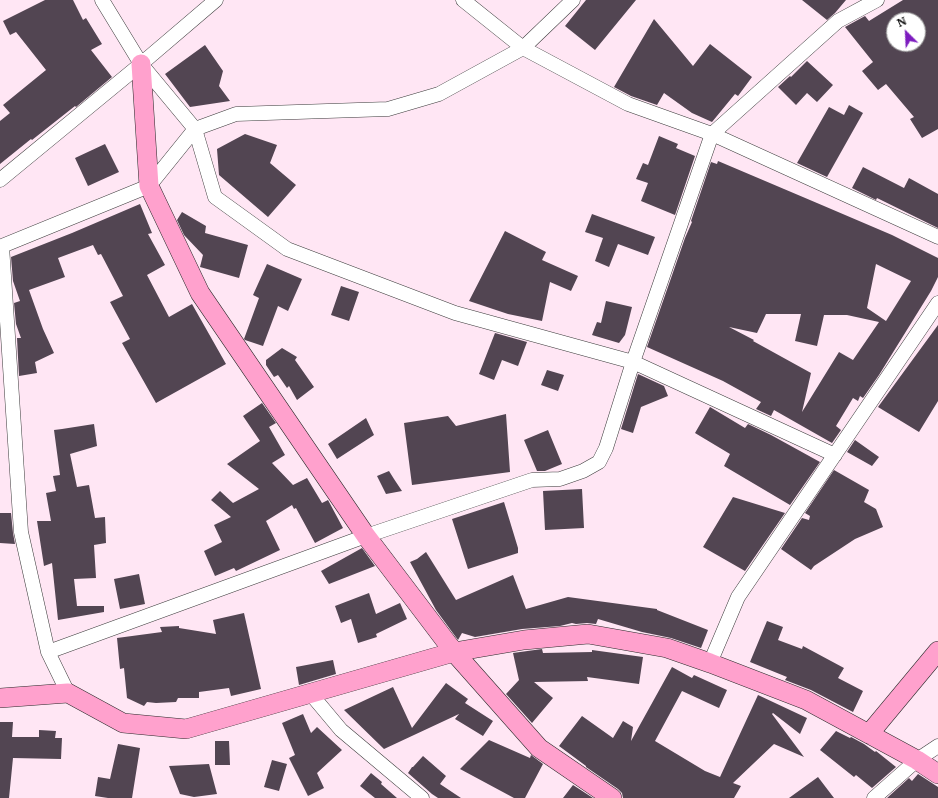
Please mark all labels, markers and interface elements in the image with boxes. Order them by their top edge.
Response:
north arrow [886,12,926,52]
text: N [895,14,908,30]

